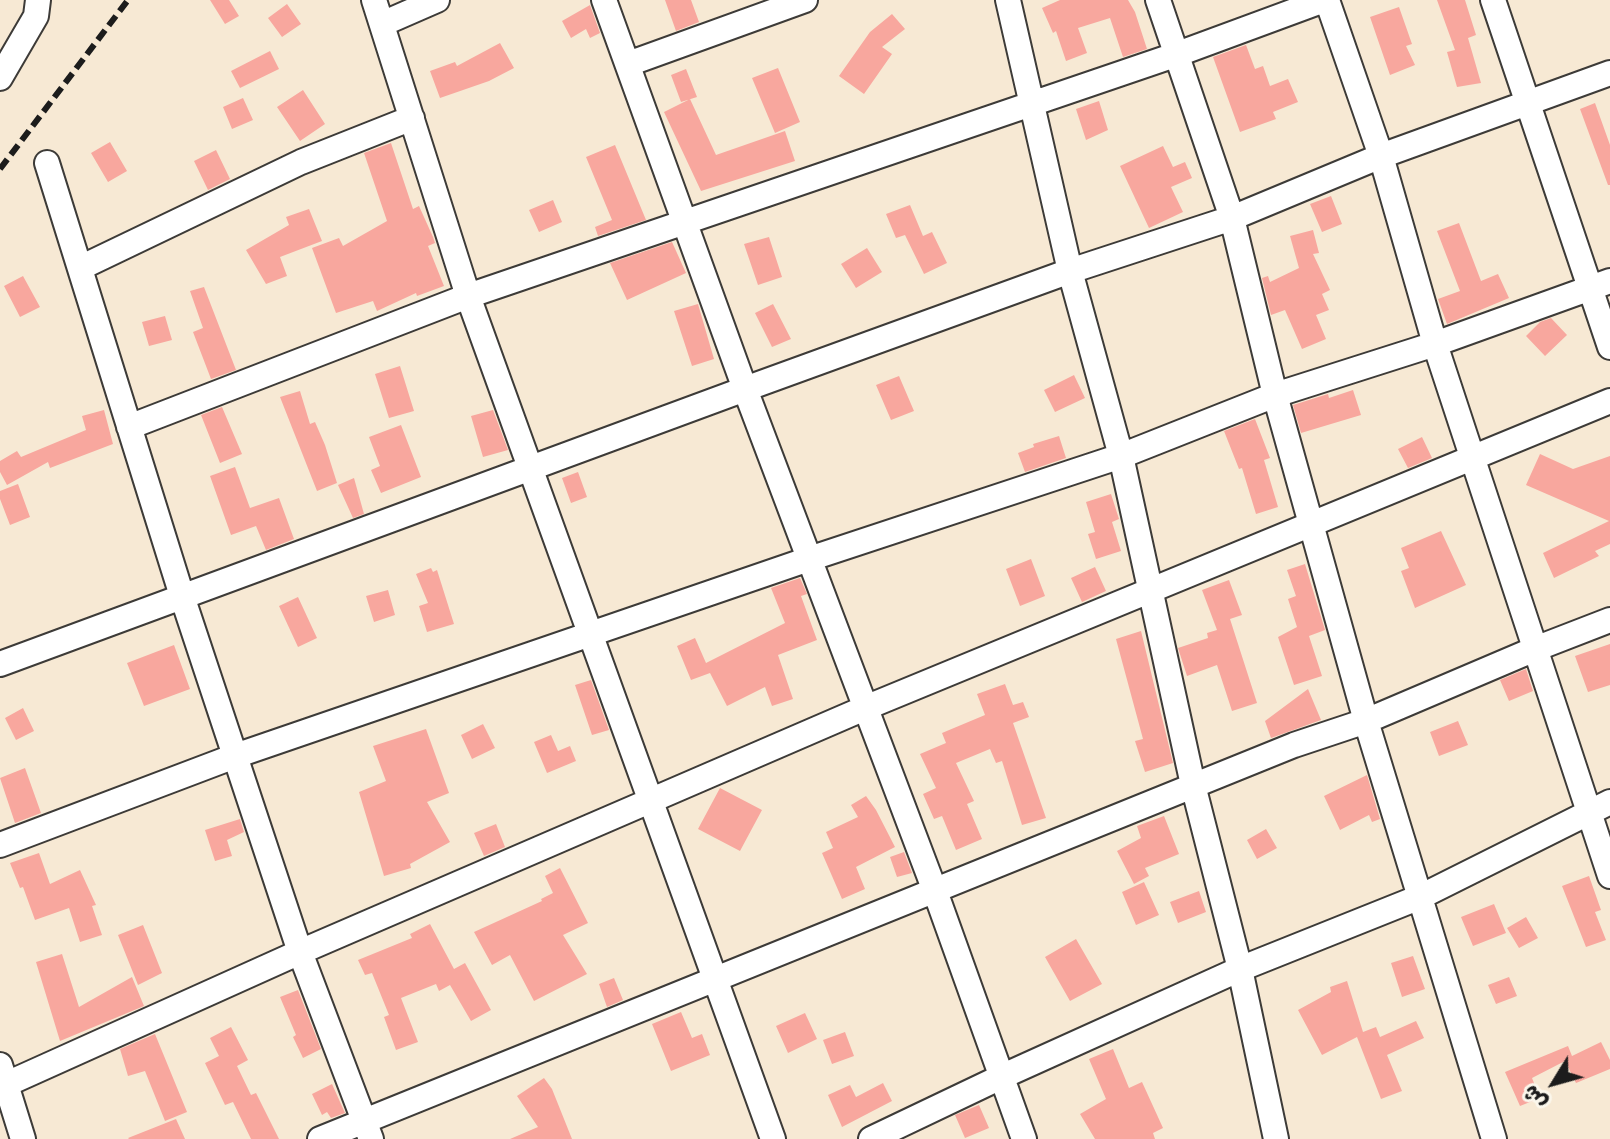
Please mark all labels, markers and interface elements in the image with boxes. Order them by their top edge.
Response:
north arrow [1514,1043,1594,1123]
text: ش [1516,1079,1553,1116]

